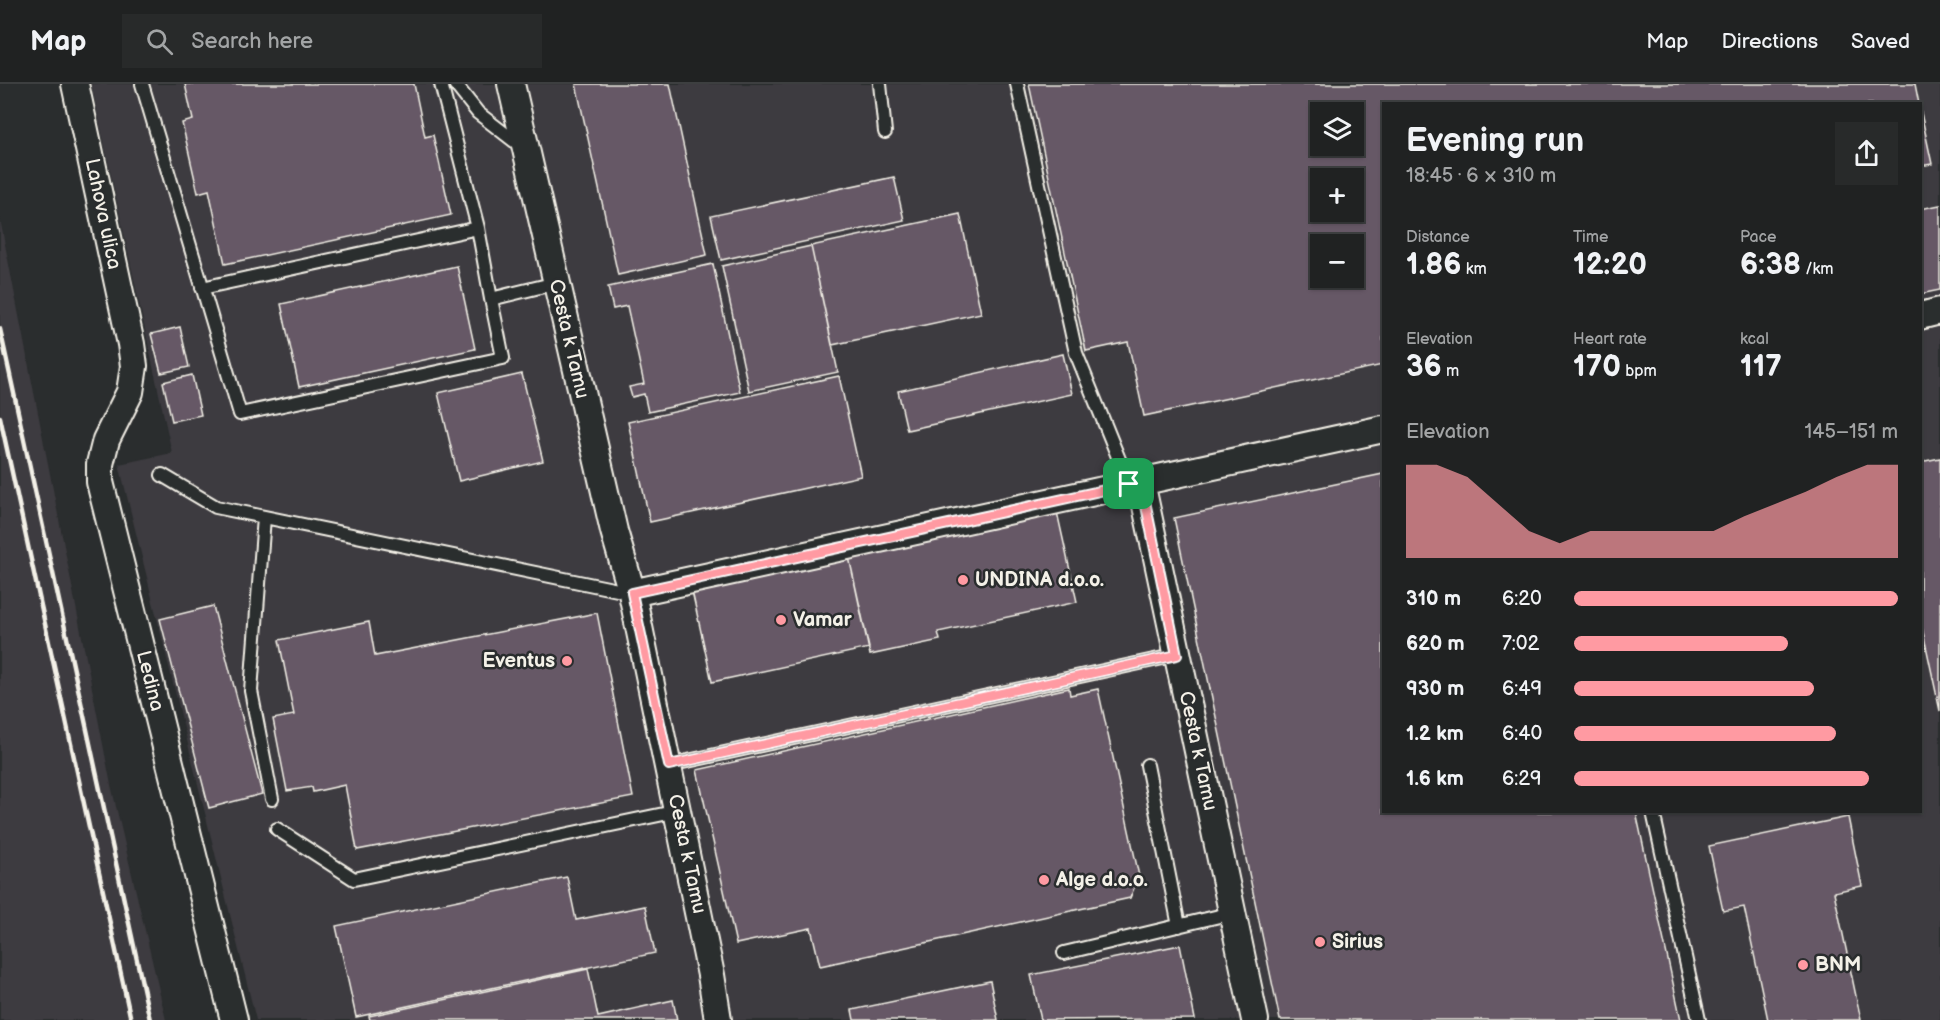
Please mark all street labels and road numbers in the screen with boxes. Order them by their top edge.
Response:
street label: Lahova ulica [80,156,126,272]
street label: Cesta k Tamu [544,277,594,401]
street label: Ledina [131,648,169,714]
street label: Cesta k Tamu [1174,689,1222,813]
street label: Cesta k Tamu [663,792,711,916]

